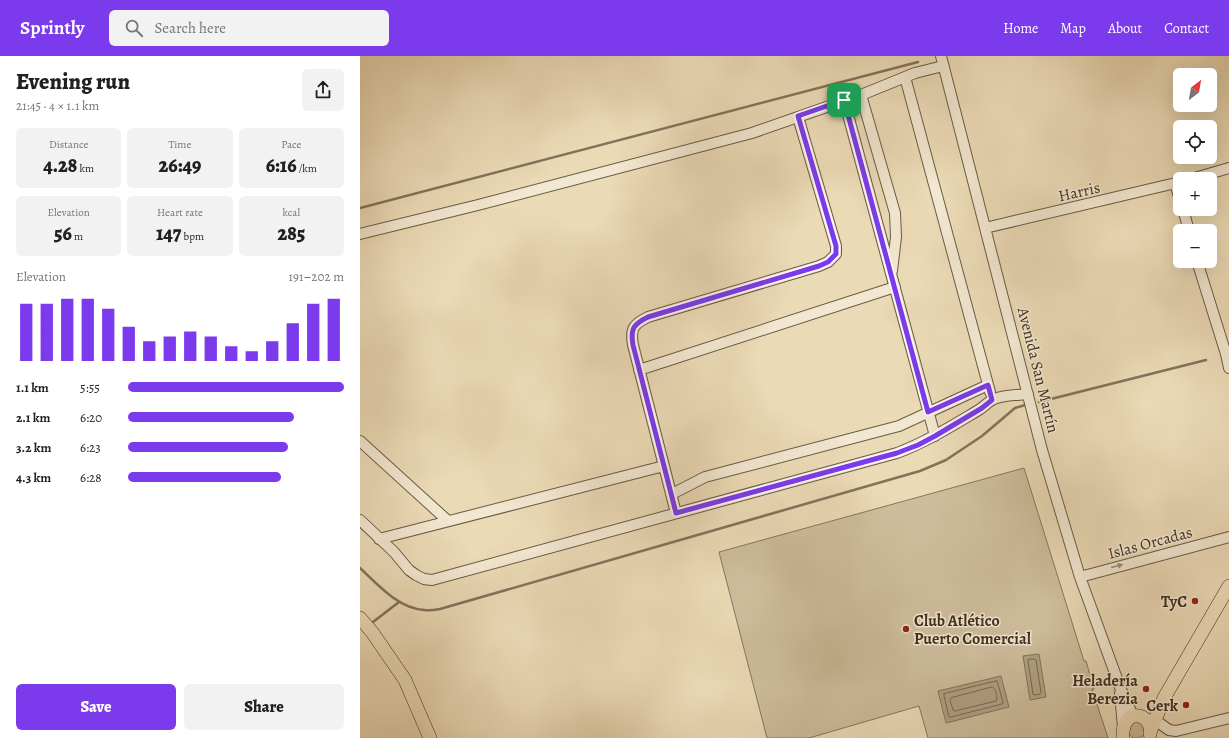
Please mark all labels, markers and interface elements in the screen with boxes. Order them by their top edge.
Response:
search box [109,10,389,46]
text: Sprintly [20,15,85,41]
icon: search [123,17,145,39]
text: Search here [155,18,226,38]
text: Home [1003,19,1038,38]
text: Map [1060,19,1086,38]
text: About [1108,19,1142,38]
text: Contact [1164,19,1209,38]
text: Evening run [16,67,130,97]
north arrow [1173,68,1217,112]
map controls [1173,68,1217,268]
button: share [302,69,344,111]
pin [827,83,861,117]
icon: arrive [833,89,855,111]
text: 21:45 · 4 × 1.1 km [16,97,99,114]
button: locate [1173,120,1217,164]
text: Distance [49,137,88,152]
text: Time [169,137,191,152]
text: Pace [281,137,302,152]
text: 4.28 [43,152,77,179]
text: 26:49 [159,152,201,179]
text: 6:16 [266,152,297,179]
text: km [77,161,94,176]
text: /km [297,161,317,176]
button: + [1173,172,1217,216]
street label: Harris [1056,176,1102,207]
text: Elevation [48,205,90,220]
text: Heart rate [157,205,203,220]
text: kcal [283,205,300,220]
text: 56 [54,220,72,247]
text: 147 [156,220,181,247]
text: 285 [277,220,305,247]
button: − [1173,224,1217,268]
text: m [72,229,83,244]
text: bpm [181,229,204,244]
text: Elevation [16,268,66,285]
text: 191–202 m [289,268,344,285]
street label: Avenida San Martín [1012,304,1064,436]
text: 1.1 km [16,379,49,396]
text: 5:55 [80,379,100,396]
text: 2.1 km [16,409,50,426]
text: 6:20 [80,409,102,426]
text: 3.2 km [16,439,51,456]
text: 6:23 [80,439,101,456]
text: 4.3 km [16,469,51,486]
text: 6:28 [80,469,102,486]
street label: Islas Orcadas [1106,521,1195,565]
one-way arrow [1111,563,1124,569]
place label: TyC [1161,591,1187,613]
marker: TyC [1190,596,1200,606]
place label: Club Atlético Puerto Comercial [914,610,1032,650]
marker: Club Atlético Puerto Comercial [901,624,911,634]
place label: Heladería Berezia [1072,670,1138,710]
button: Save [16,684,176,730]
button: Share [184,684,344,730]
marker: Heladería Berezia [1141,684,1151,694]
place label: Cerk [1146,695,1179,717]
marker: Cerk [1181,700,1191,710]

